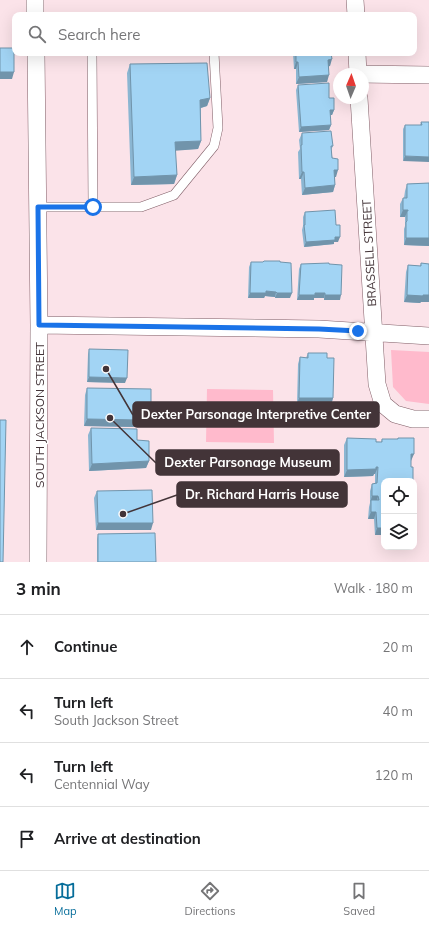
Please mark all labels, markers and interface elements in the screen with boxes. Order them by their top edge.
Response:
search box [12,12,417,56]
icon: search [26,23,48,45]
text: Search here [58,25,140,44]
north arrow [333,68,369,104]
route start [84,198,102,216]
street label: BRASSELL STREET [359,198,379,307]
route end [349,322,367,340]
street label: SOUTH JACKSON STREET [32,341,47,488]
callout: Dexter Parsonage Interpretive Center [133,402,379,427]
text: Dexter Parsonage Interpretive Center [141,406,372,422]
callout: Dexter Parsonage Museum [156,450,339,475]
text: Dexter Parsonage Museum [164,454,332,470]
map controls [381,478,417,550]
button: locate [381,478,417,514]
callout: Dr. Richard Harris House [177,482,347,507]
text: Dr. Richard Harris House [185,486,339,502]
button: layers [381,514,417,550]
text: 3 min [16,578,61,599]
text: Walk · 180 m [334,580,413,596]
icon: ahead [16,636,38,658]
text: Continue [54,637,117,656]
text: 20 m [383,639,413,655]
text: Turn left [54,693,113,712]
icon: left [16,700,38,722]
text: 40 m [383,703,413,719]
text: South Jackson Street [54,712,179,728]
text: Turn left [54,757,113,776]
icon: left [16,764,38,786]
text: 120 m [375,767,413,783]
text: Centennial Way [54,776,150,792]
icon: arrive [16,828,38,850]
text: Arrive at destination [54,829,201,848]
tab: Map [54,880,77,918]
tab: Directions [185,880,235,918]
tab: Saved [343,880,375,918]

